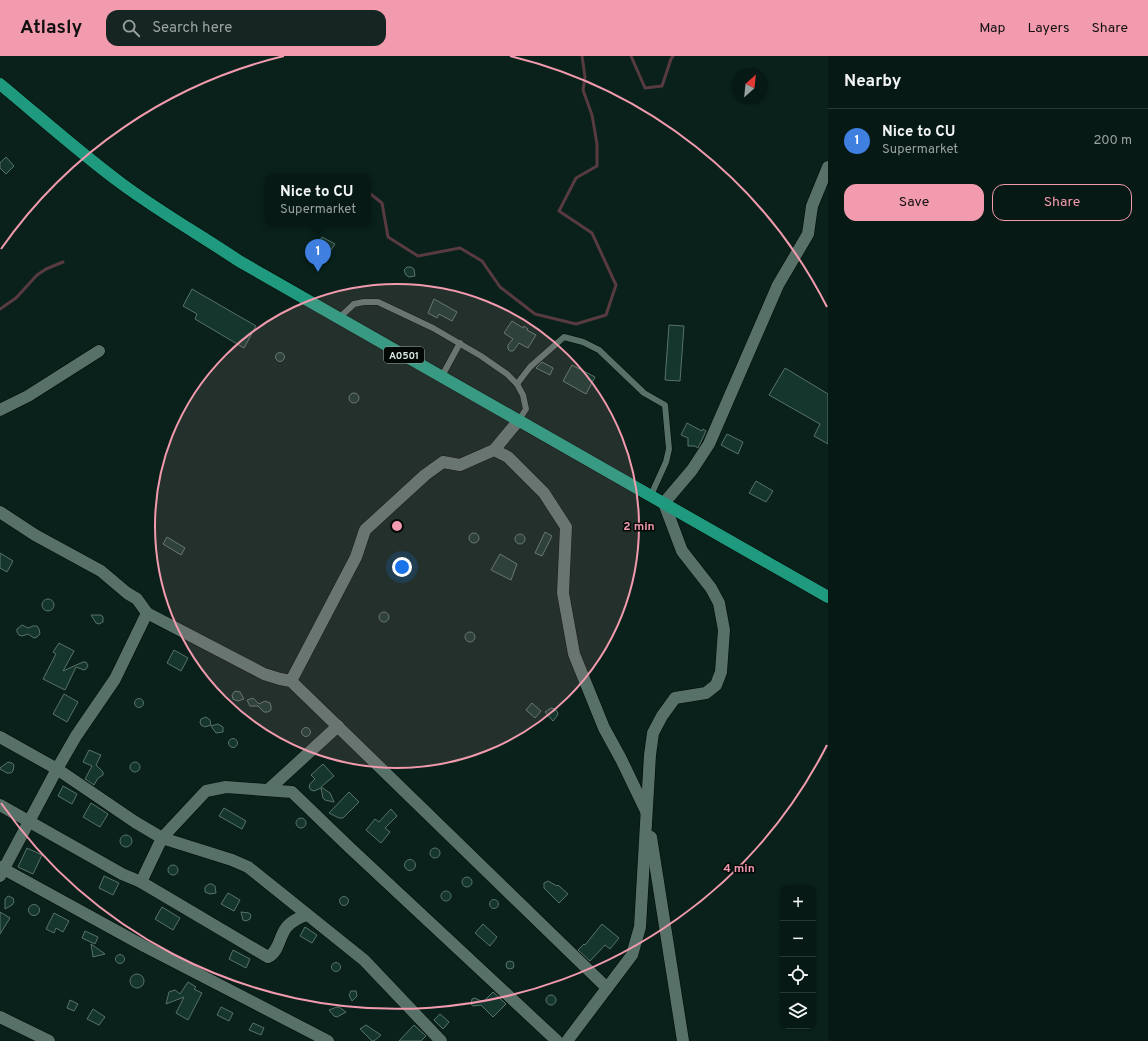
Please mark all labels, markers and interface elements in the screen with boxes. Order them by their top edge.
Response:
search box [106,10,386,46]
text: Atlasly [20,16,82,40]
icon: search [120,17,142,39]
text: Search here [152,19,232,38]
text: Map [979,20,1005,37]
text: Layers [1027,20,1069,37]
text: Share [1091,20,1128,37]
north arrow [732,68,768,104]
text: Nearby [844,71,901,93]
text: Nice to CU [882,123,956,142]
text: 1 [854,133,860,149]
text: 200 m [1093,133,1132,149]
text: Supermarket [882,142,958,158]
popup [265,174,371,226]
text: Nice to CU [280,183,353,202]
button: Save [844,184,984,221]
button: Share [992,184,1132,221]
text: Supermarket [280,202,356,218]
pin: 1 [305,239,331,272]
road number: A0501 [384,347,424,363]
centre of rings [390,519,404,533]
text: 2 min [623,519,655,535]
your location [392,557,412,577]
text: 4 min [723,861,755,877]
map controls [780,885,816,1029]
button: + [780,885,816,921]
button: − [780,921,816,957]
button: locate [780,957,816,993]
button: layers [780,993,816,1029]

